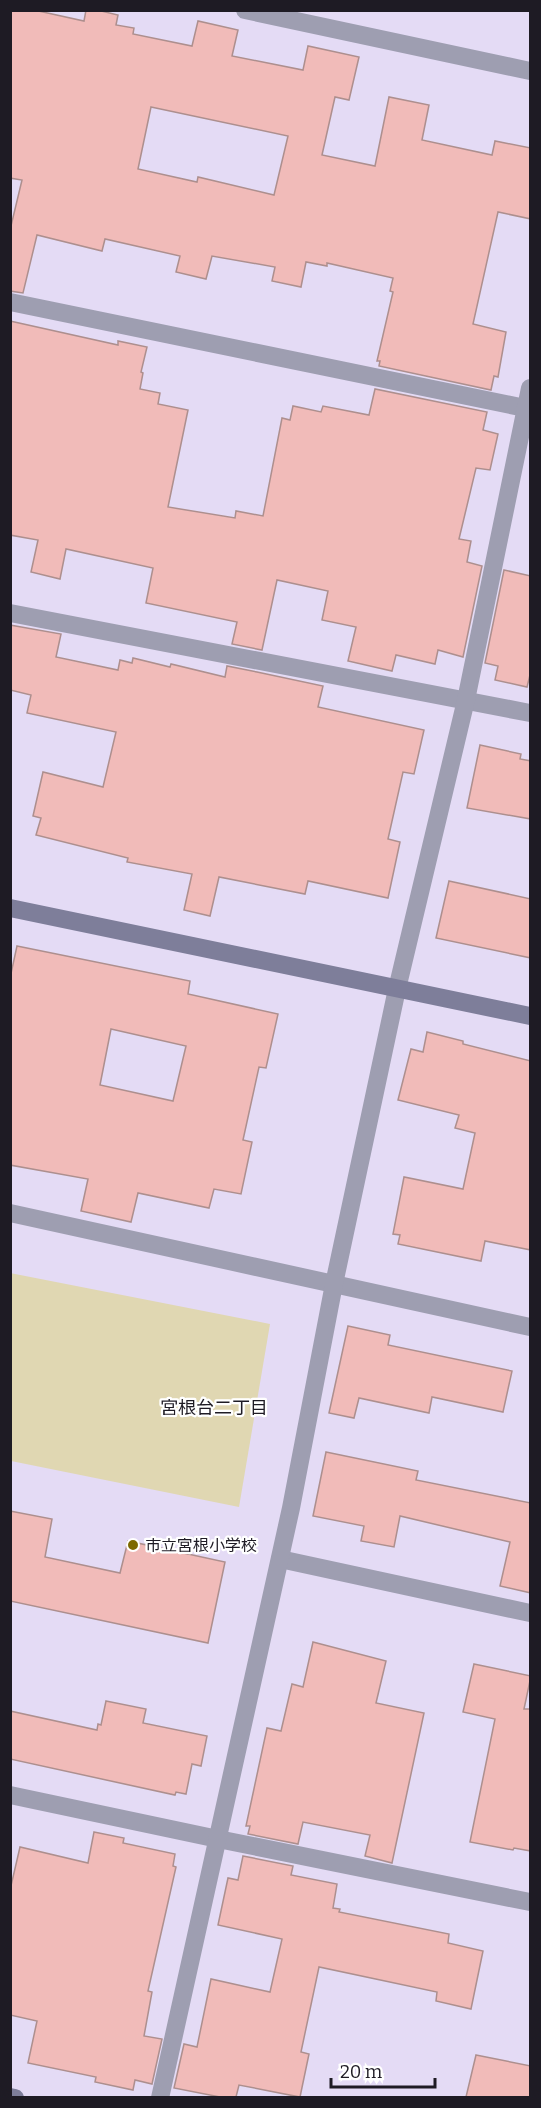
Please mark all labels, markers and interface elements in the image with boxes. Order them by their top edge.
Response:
district label: 宮根台二丁目 [160,1397,268,1419]
place label: 市立宮根小学校 [145,1536,257,1555]
marker: 市立宮根小学校 [126,1538,140,1552]
scale bar [331,2051,434,2089]
text: 20 m [340,2061,382,2083]

